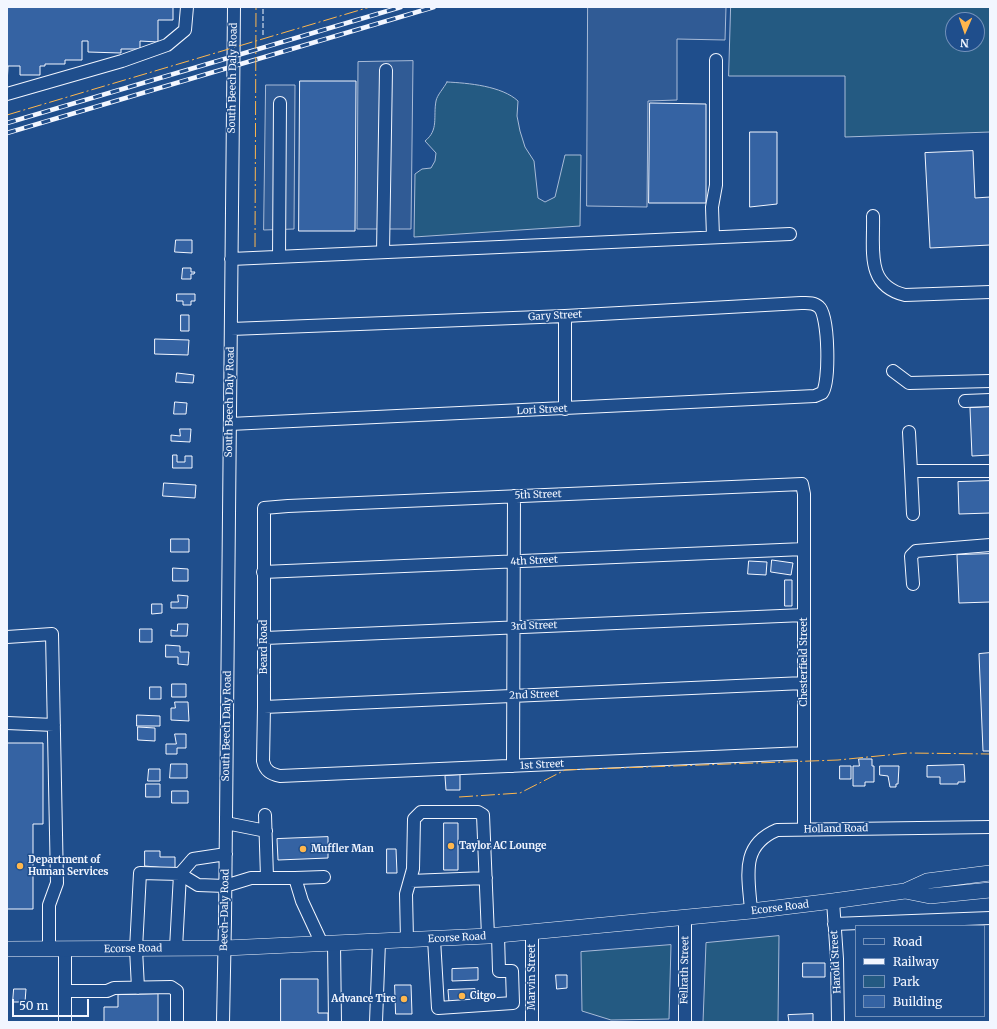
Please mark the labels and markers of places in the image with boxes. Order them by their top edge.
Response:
place label: Taylor AC Lounge [459,840,546,852]
marker: Taylor AC Lounge [446,841,456,851]
place label: Muffler Man [311,843,374,855]
marker: Muffler Man [298,844,308,854]
place label: Department of Human Services [28,854,108,878]
marker: Department of Human Services [15,861,25,871]
place label: Citgo [470,990,496,1002]
marker: Citgo [457,991,467,1001]
place label: Advance Tire [331,993,396,1005]
marker: Advance Tire [399,994,409,1004]

